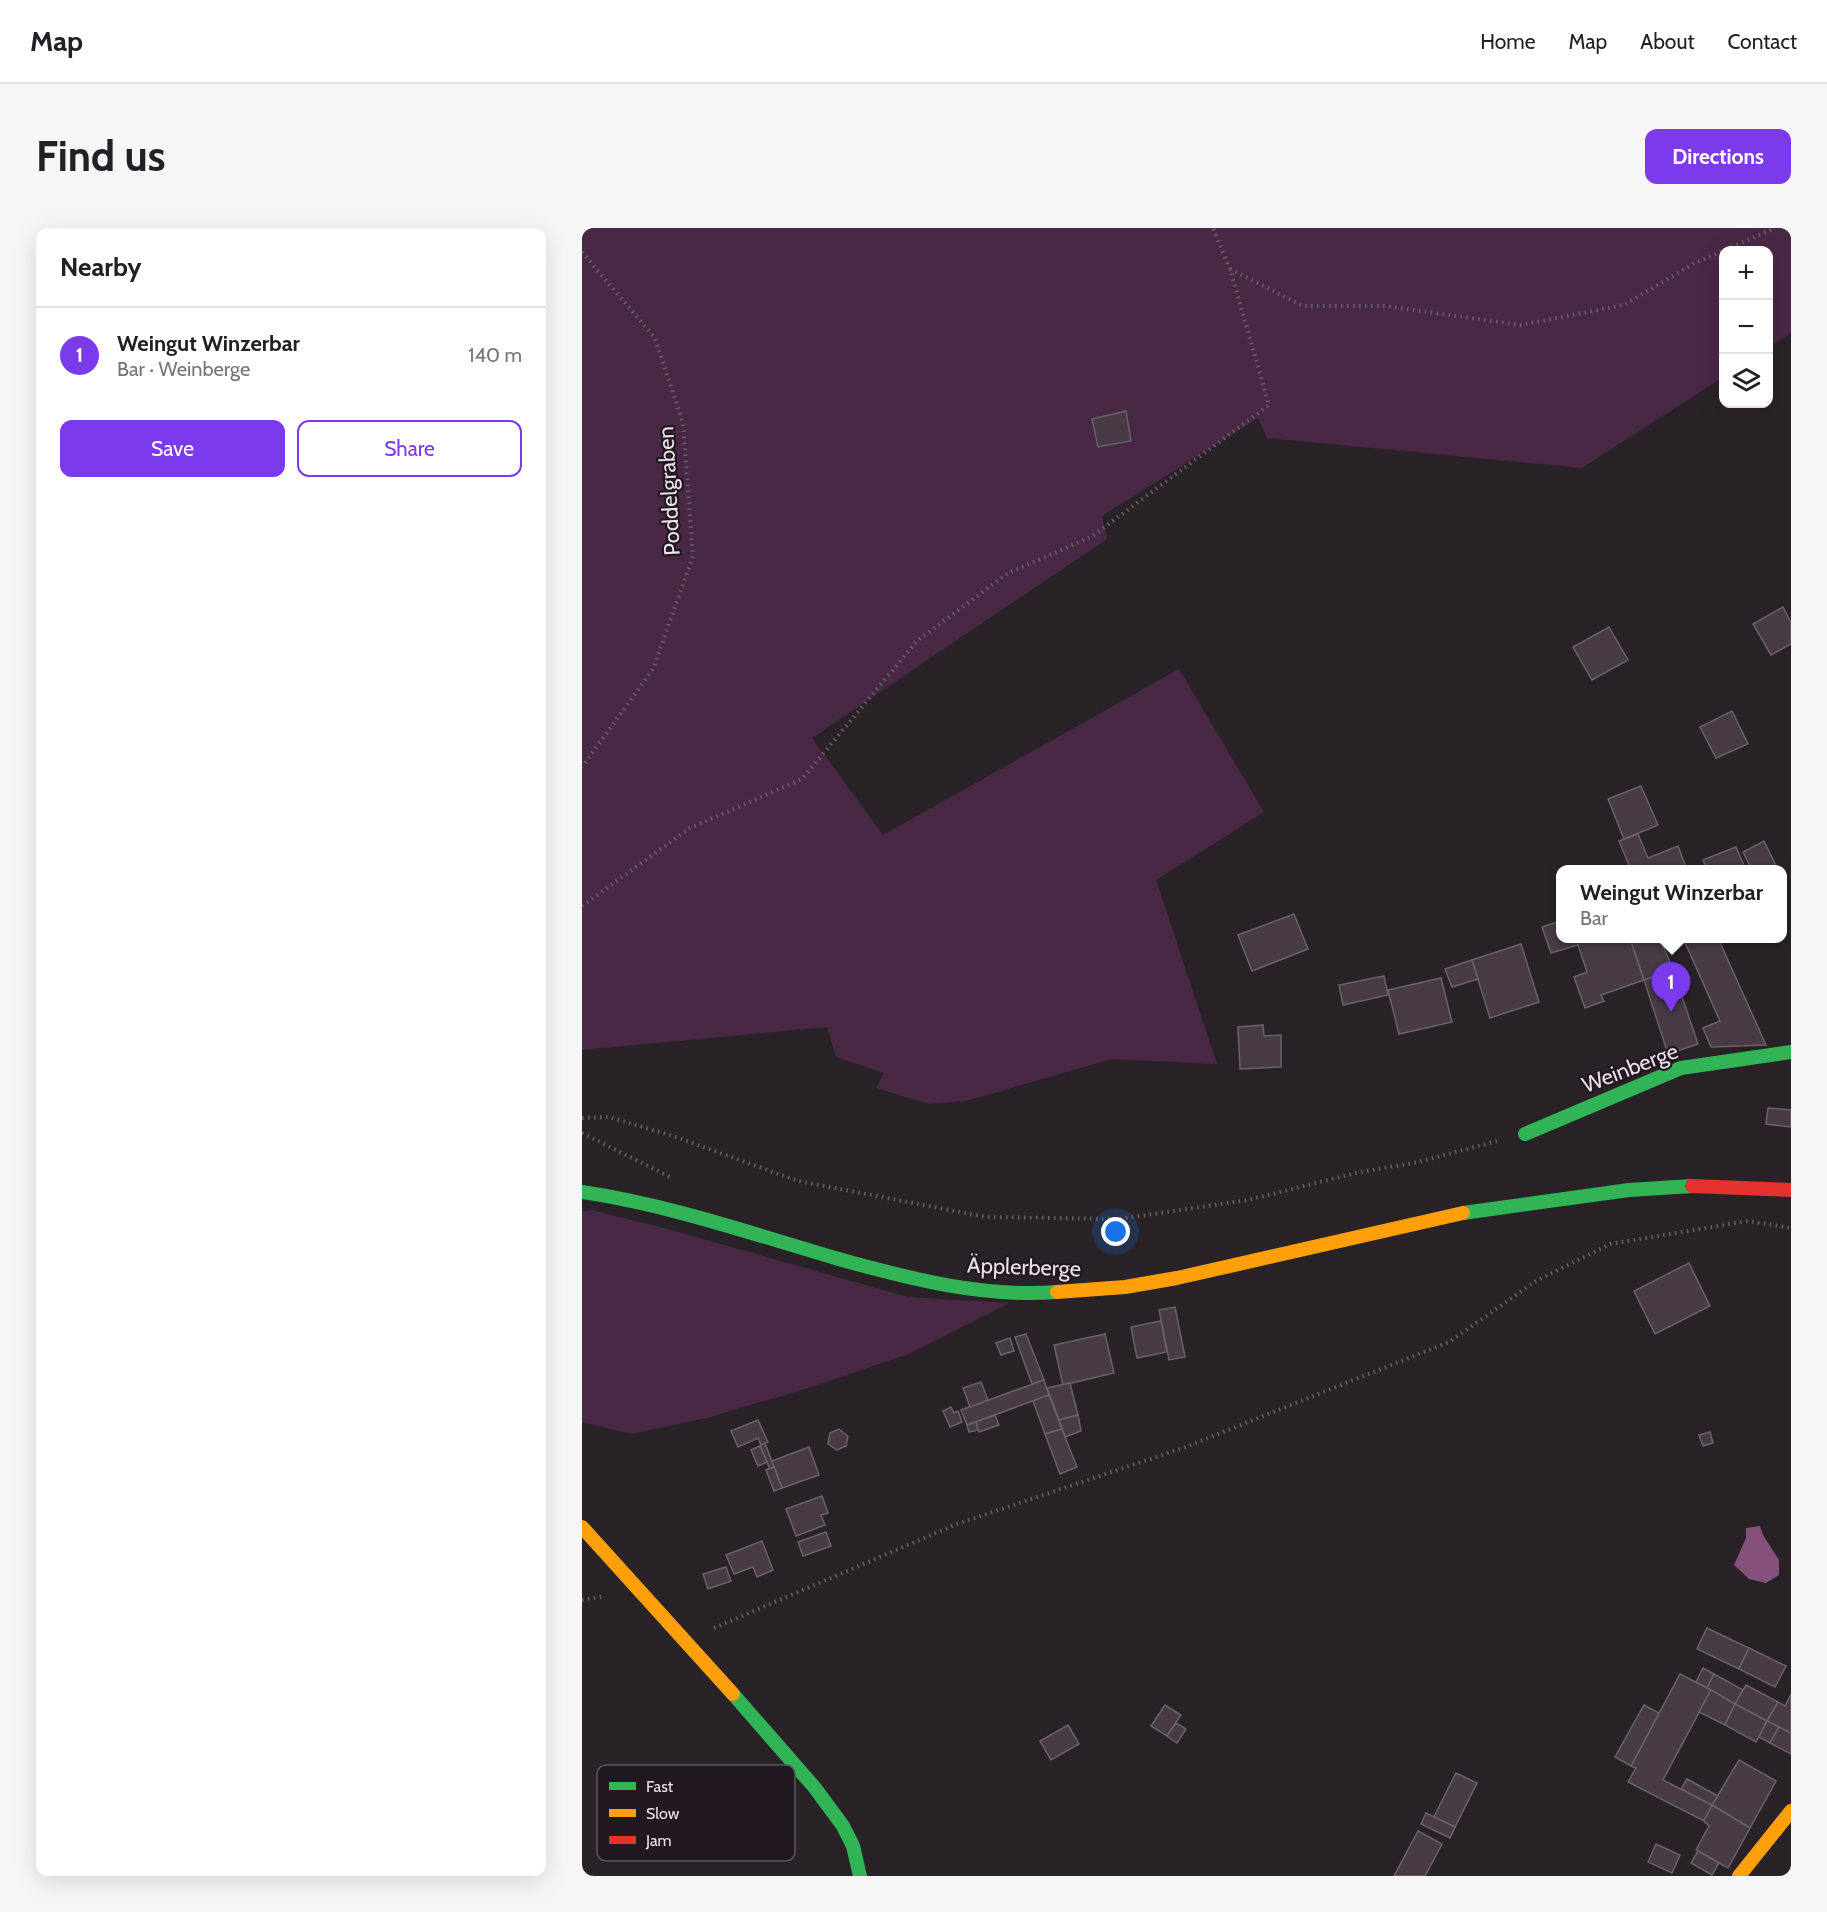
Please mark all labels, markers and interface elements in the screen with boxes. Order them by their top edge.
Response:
text: Map [30,24,83,58]
text: Home [1480,29,1536,54]
text: Map [1569,29,1607,54]
text: About [1640,29,1694,54]
text: Contact [1727,29,1797,54]
button: Directions [1645,129,1791,184]
text: Find us [36,130,165,182]
map controls [1719,246,1773,408]
button: + [1719,246,1773,300]
text: Nearby [60,251,141,283]
button: − [1719,300,1773,354]
text: Weingut Winzerbar [117,330,300,357]
text: 1 [76,343,83,367]
text: 140 m [468,343,522,367]
button: layers [1719,354,1773,408]
text: Bar · Weinberge [117,357,250,381]
button: Save [60,420,285,477]
button: Share [297,420,522,477]
street label: Poddelgraben [652,426,686,556]
popup [1556,865,1787,943]
text: Weingut Winzerbar [1580,879,1763,906]
text: Bar [1580,906,1608,930]
pin: 1 [1652,962,1690,1012]
street label: Weinberge [1578,1037,1682,1099]
your location [1101,1217,1130,1246]
street label: Äpplerberge [967,1252,1081,1282]
legend [597,1765,795,1861]
text: Fast [646,1777,674,1796]
text: Slow [646,1804,680,1823]
text: Jam [645,1831,672,1850]

